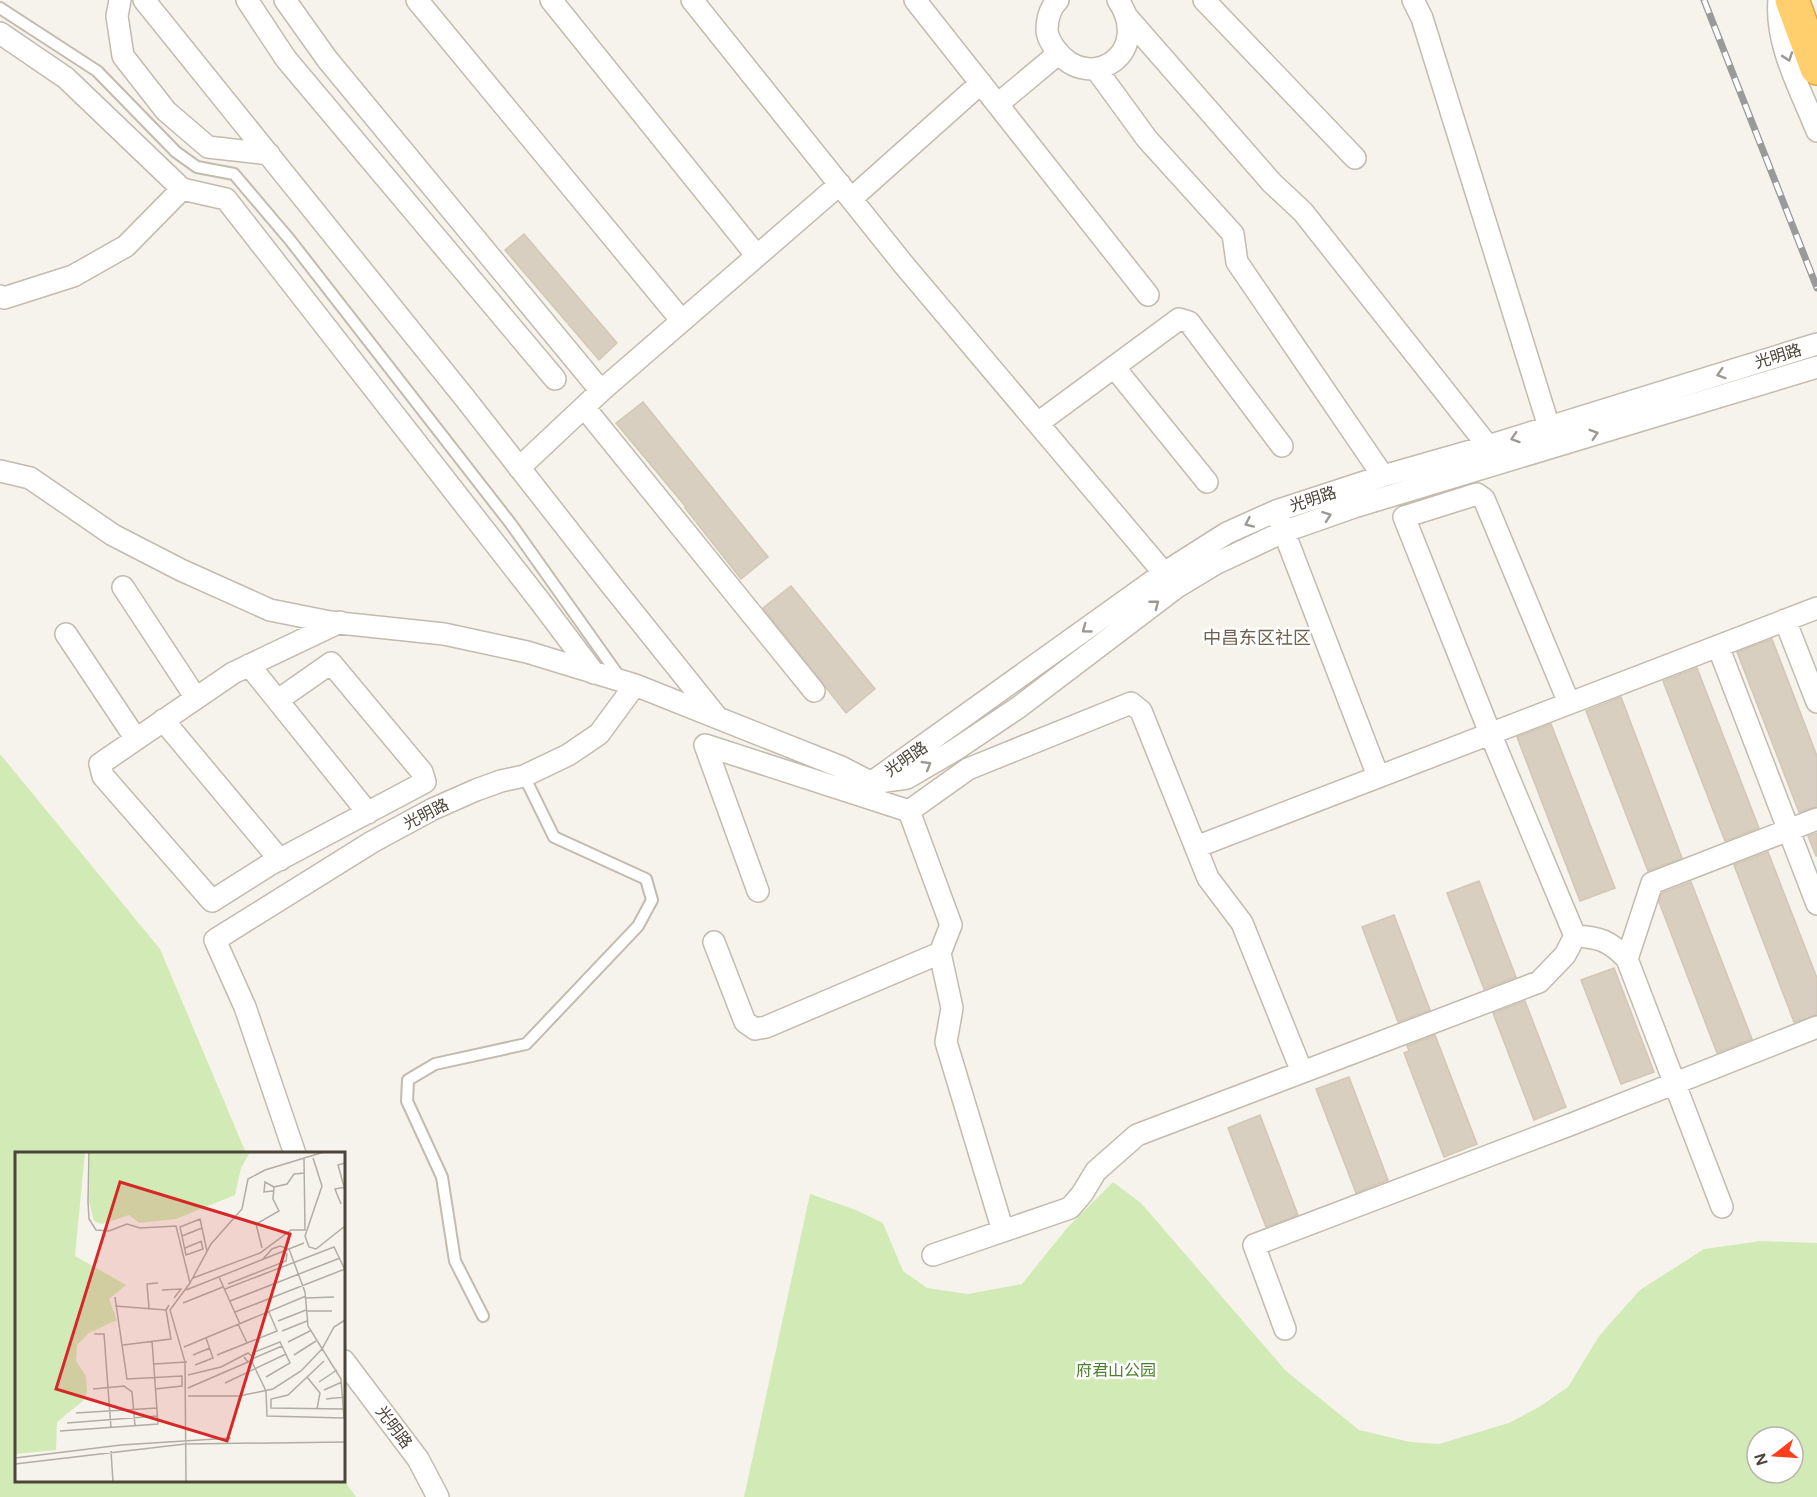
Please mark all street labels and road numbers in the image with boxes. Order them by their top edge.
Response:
street label: 光明路 [1752,339,1804,373]
street label: 光明路 [1287,482,1339,516]
street label: 光明路 [880,737,932,781]
street label: 光明路 [400,794,452,834]
street label: 光明路 [371,1402,417,1452]

